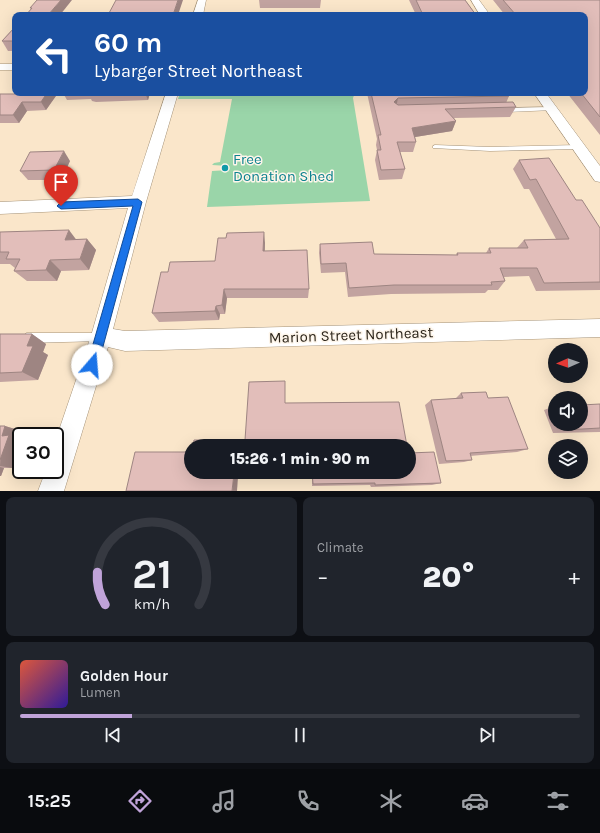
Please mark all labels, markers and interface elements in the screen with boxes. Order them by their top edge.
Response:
text: 60 m [94,26,162,59]
icon: left [28,28,80,80]
text: Lybarger Street Northeast [94,60,303,82]
place label: Free Donation Shed [233,150,334,185]
marker: Free Donation Shed [220,163,230,173]
pin [44,165,78,206]
icon: arrive [50,171,72,193]
street label: Marion Street Northeast [269,323,434,347]
north arrow [548,343,588,383]
map controls [548,343,588,479]
position arrow [71,344,113,386]
button: sound [548,391,588,431]
speed limit sign: 30 [12,427,64,479]
button: layers [548,439,588,479]
text: 15:26 · 1 min · 90 m [230,450,370,468]
text: Climate [317,540,363,555]
text: 21 [132,549,172,597]
text: 20° [422,559,475,595]
text: − [317,564,329,590]
text: + [568,564,580,590]
text: km/h [133,595,170,612]
text: Golden Hour [80,667,168,685]
text: Lumen [80,685,121,700]
icon: previous [102,724,124,746]
icon: pause [289,724,311,746]
icon: next [476,724,498,746]
icon: directions [126,787,154,815]
icon: music [210,787,238,815]
icon: phone [294,787,322,815]
icon: climate [377,787,405,815]
icon: car [461,787,489,815]
icon: filters [544,787,572,815]
text: 15:25 [28,790,71,812]

